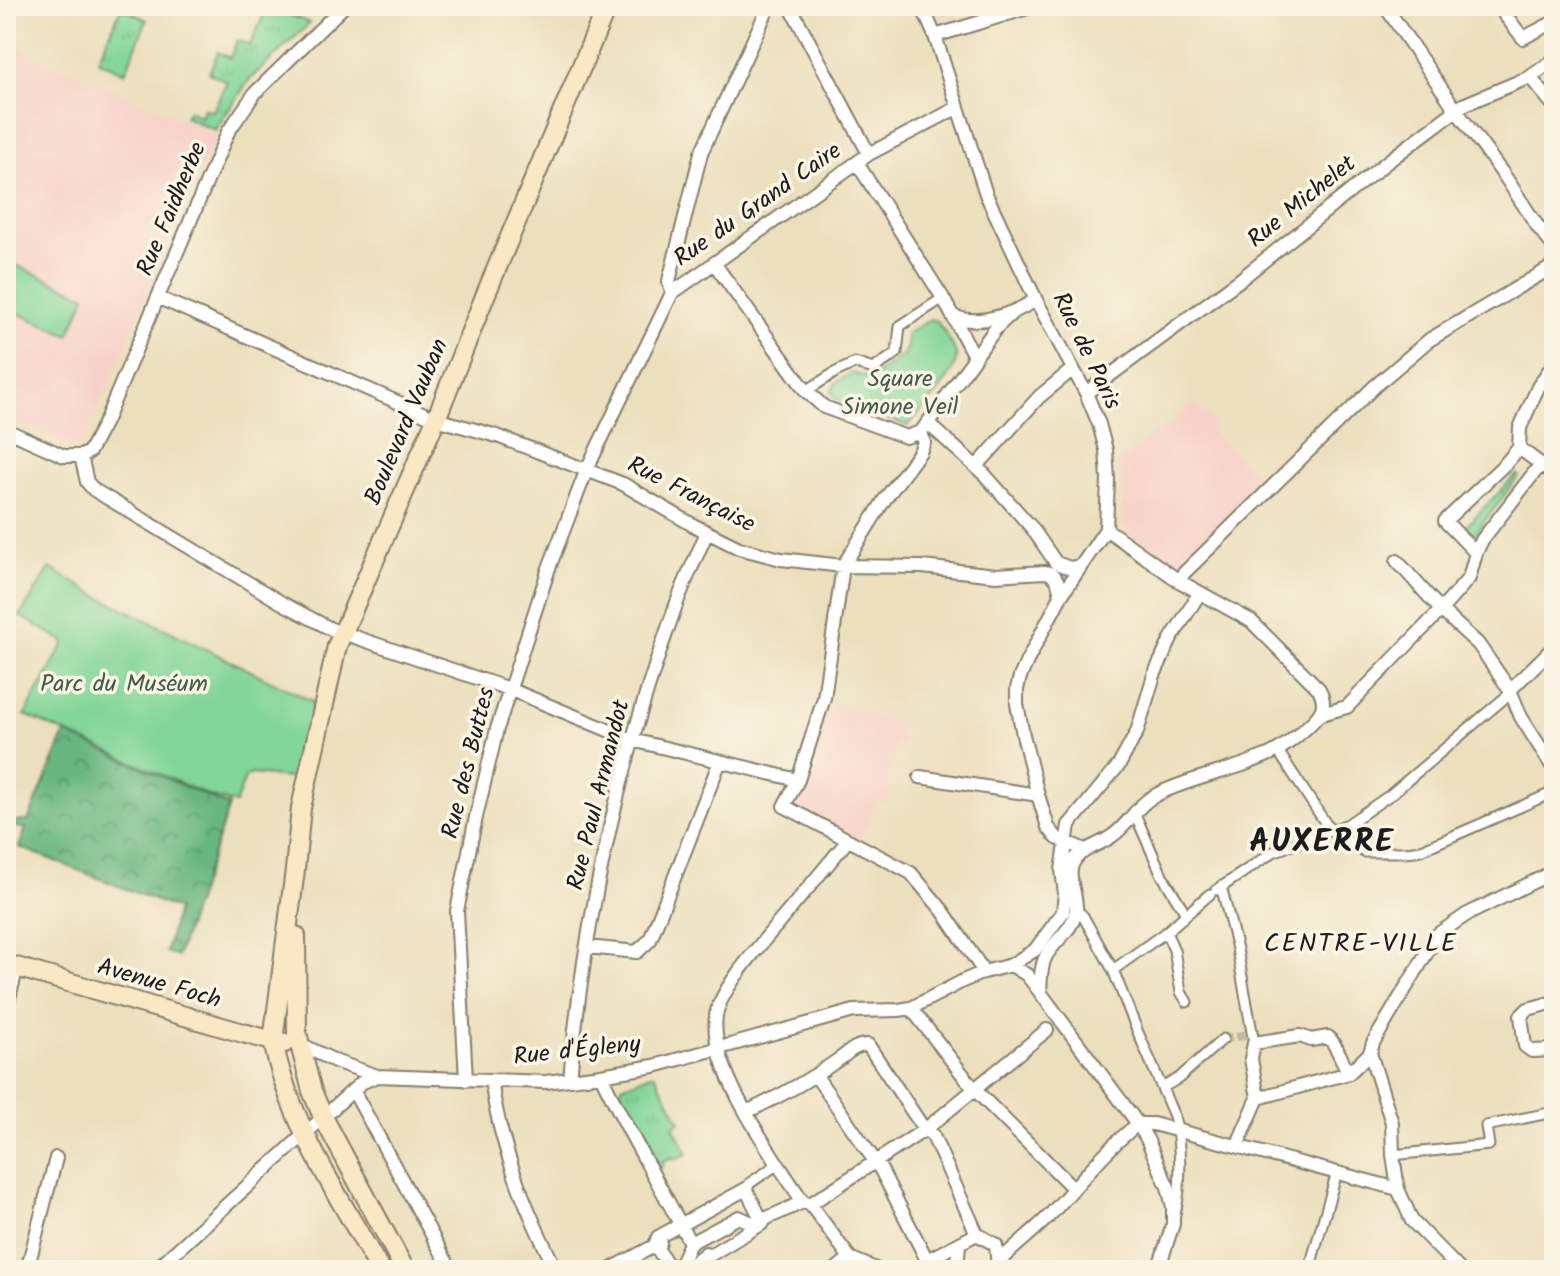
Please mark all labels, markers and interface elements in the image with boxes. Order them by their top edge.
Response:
street label: Rue du Grand Caire [666,132,850,278]
street label: Rue Faidherbe [126,136,218,282]
street label: Rue Michelet [1239,145,1366,258]
street label: Rue de Paris [1041,286,1131,416]
street label: Boulevard Vauban [354,333,460,511]
park label: Square Simone Veil [842,360,959,427]
street label: Rue Française [620,446,762,544]
park label: Parc du Muséum [40,665,208,704]
street label: Rue des Buttes [431,683,507,843]
street label: Rue Paul Armandot [556,695,642,894]
district label: AUXERRE [1249,817,1395,868]
district label: CENTRE-VILLE [1264,923,1458,965]
street label: Avenue Foch [92,948,226,1020]
street label: Rue d'Égleny [512,1025,643,1077]

